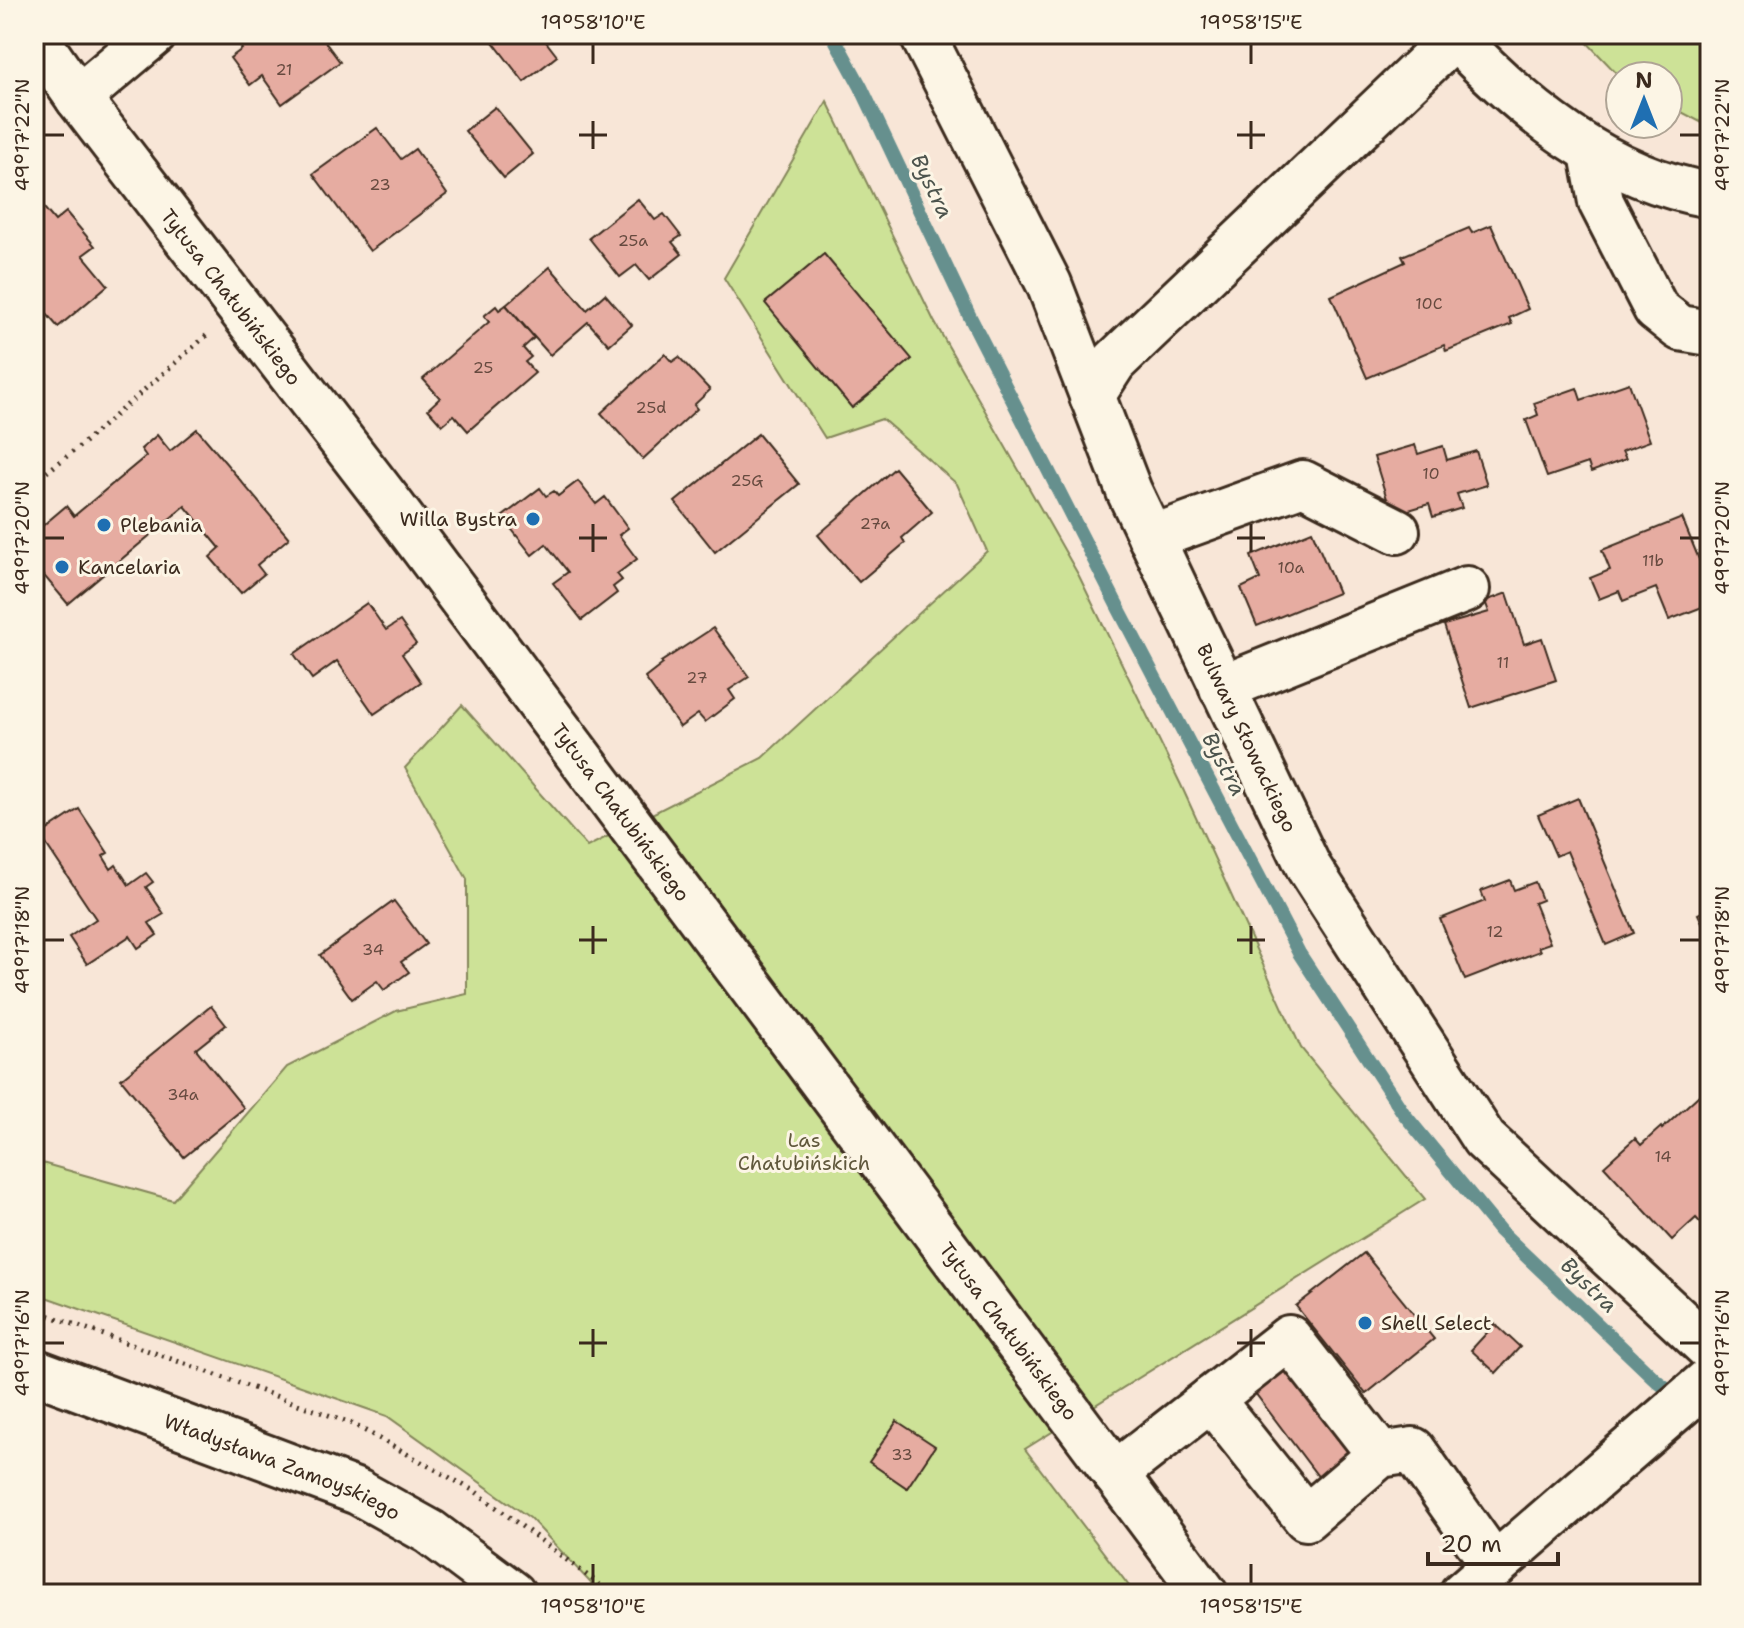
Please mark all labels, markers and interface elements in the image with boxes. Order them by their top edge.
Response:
text: 19°58'10"E [540,9,646,35]
text: 19°58'15"E [1199,9,1303,35]
house number: 21 [275,59,293,80]
north arrow [1604,60,1684,140]
text: N [1635,66,1653,95]
text: 49°17'22"N [9,78,35,192]
text: 49°17'22"N [1709,78,1735,192]
water label: Bystra [904,149,960,223]
house number: 23 [369,174,391,195]
street label: Tytusa Chałubińskiego [155,204,307,390]
house number: 25a [618,230,648,251]
house number: 10C [1415,293,1443,314]
house number: 25 [473,357,493,378]
house number: 25d [636,397,666,418]
house number: 10 [1422,463,1440,484]
house number: 25G [731,470,763,491]
text: 49°17'20"N [9,481,35,595]
text: 49°17'20"N [1709,481,1735,595]
place label: Willa Bystra [400,506,518,532]
marker: Willa Bystra [524,510,542,528]
place label: Plebania [120,512,203,538]
house number: 27a [860,513,890,534]
marker: Plebania [95,516,113,534]
house number: 11b [1642,550,1664,571]
place label: Kancelaria [78,554,181,580]
house number: 10a [1278,557,1305,578]
marker: Kancelaria [53,558,71,576]
street label: Bulwary Słowackiego [1191,639,1303,837]
house number: 11 [1497,652,1509,673]
house number: 27 [686,667,708,688]
street label: Tytusa Chałubińskiego [546,718,696,906]
water label: Bystra [1195,727,1253,801]
text: 49°17'18"N [9,886,35,994]
text: 49°17'18"N [1709,886,1735,994]
house number: 12 [1486,921,1504,942]
house number: 34 [362,939,384,960]
house number: 34a [167,1084,199,1105]
park label: Las Chałubińskich [738,1127,870,1176]
house number: 14 [1654,1146,1672,1167]
street label: Tytusa Chałubińskiego [934,1237,1084,1426]
water label: Bystra [1554,1251,1624,1319]
text: 49°17'16"N [9,1289,35,1397]
text: 49°17'16"N [1709,1289,1735,1397]
place label: Shell Select [1381,1310,1492,1336]
marker: Shell Select [1356,1314,1374,1332]
street label: Władysława Zamoyskiego [160,1408,405,1526]
house number: 33 [891,1444,913,1465]
scale bar [1428,1516,1558,1566]
text: 20 m [1440,1528,1502,1560]
text: 19°58'10"E [540,1593,646,1619]
text: 19°58'15"E [1199,1593,1303,1619]

